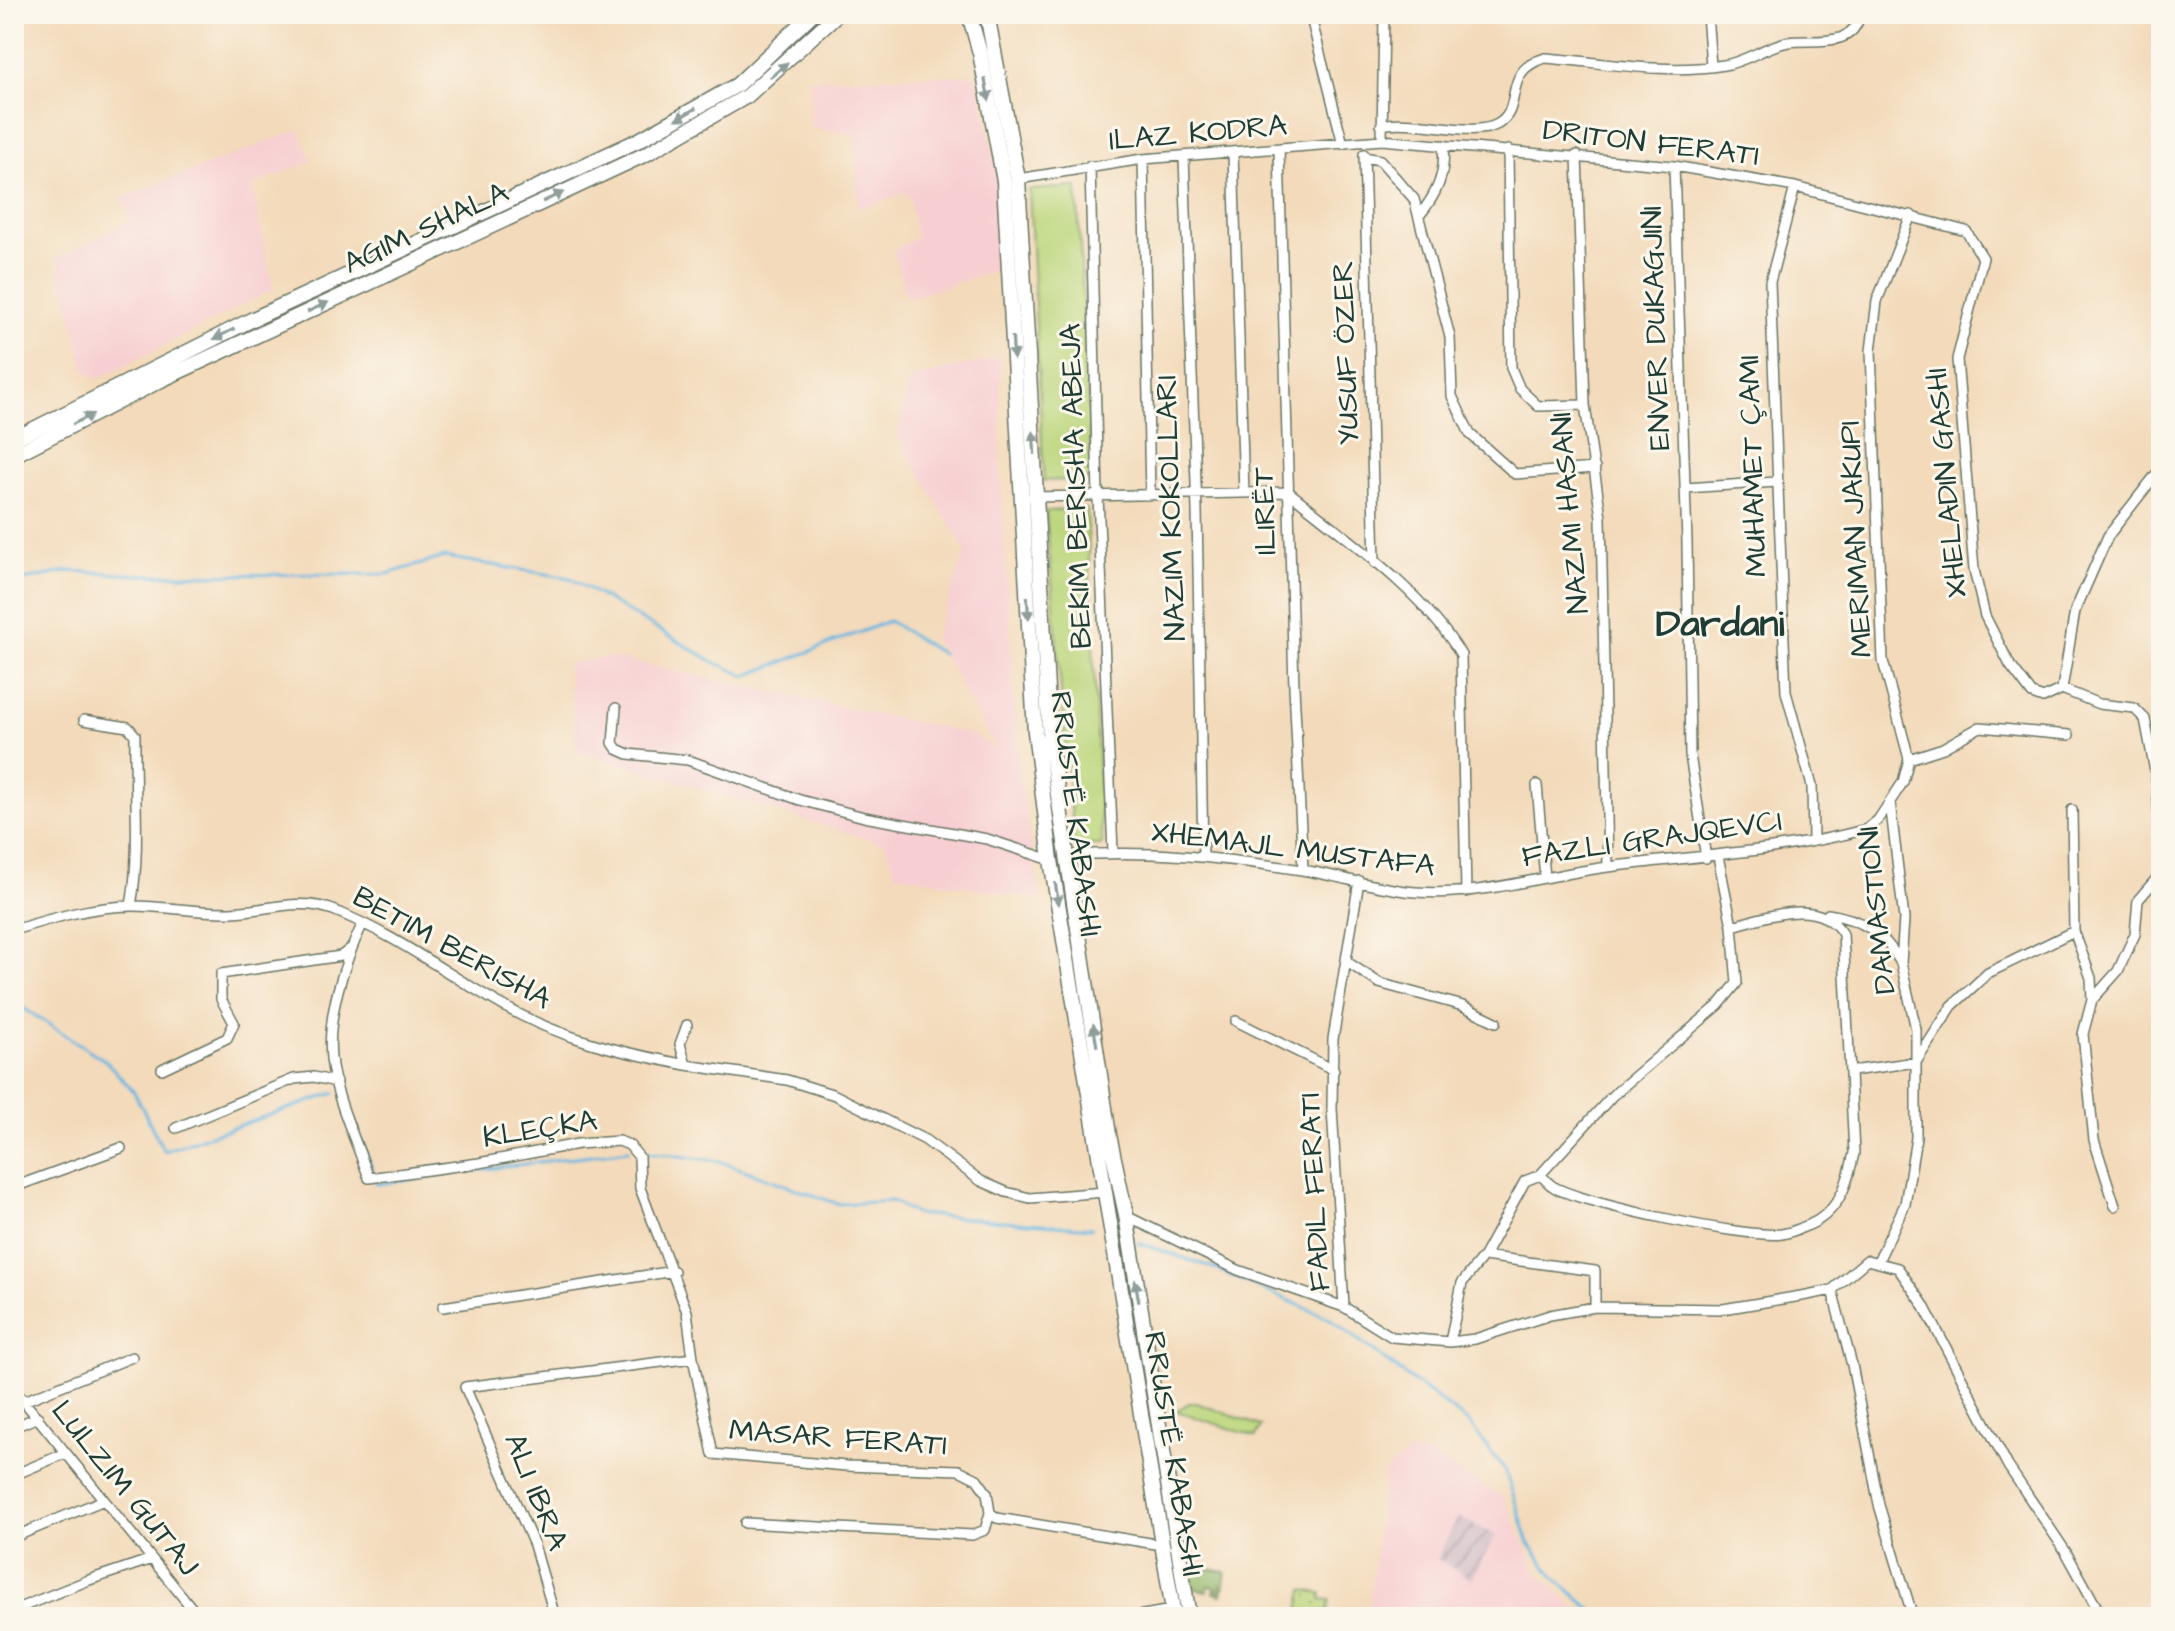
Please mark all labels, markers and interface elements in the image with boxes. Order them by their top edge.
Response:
one-way arrow [769,61,788,79]
one-way arrow [981,78,993,103]
street label: ILAZ KODRA [1107,104,1289,162]
one-way arrow [675,107,697,121]
street label: DRITON FERATI [1541,109,1761,177]
street label: AGIM SHALA [336,171,516,285]
one-way arrow [542,190,565,204]
street label: ENVER DUKAGJINI [1631,205,1681,451]
street label: YUSUF ÖZER [1322,260,1370,446]
one-way arrow [306,300,330,314]
street label: BEKIM BERISHA ABEJA [1049,323,1103,649]
one-way arrow [212,327,235,340]
one-way arrow [1007,336,1020,361]
street label: MUHAMET ÇAMI [1728,354,1778,578]
street label: XHELADIN GASHI [1916,366,1978,600]
street label: NAZIM KOKOLLARI [1145,374,1197,642]
street label: NAZMI HASANI [1540,410,1600,616]
one-way arrow [72,412,95,426]
street label: MERIMAN JAKUPI [1829,419,1883,659]
one-way arrow [1027,430,1040,455]
street label: ILIRËT [1242,466,1288,556]
one-way arrow [1022,596,1035,621]
district label: Dardani [1656,599,1785,651]
street label: RRUSTË KABASHI [1039,689,1111,939]
street label: FAZLI GRAJQEVCI [1519,800,1785,878]
street label: XHEMAJL MUSTAFA [1149,811,1437,887]
street label: DAMASTIONI [1847,824,1907,996]
street label: BETIM BERISHA [345,876,559,1020]
one-way arrow [1051,882,1063,907]
one-way arrow [1088,1022,1100,1047]
street label: FADIL FERATI [1289,1091,1341,1293]
street label: KLEÇKA [480,1099,600,1159]
one-way arrow [1130,1278,1143,1303]
street label: RRUSTË KABASHI [1133,1329,1213,1579]
street label: LULZIM GUTAJ [41,1391,209,1585]
street label: MASAR FERATI [728,1409,948,1467]
street label: ALI IBRA [493,1427,579,1557]

